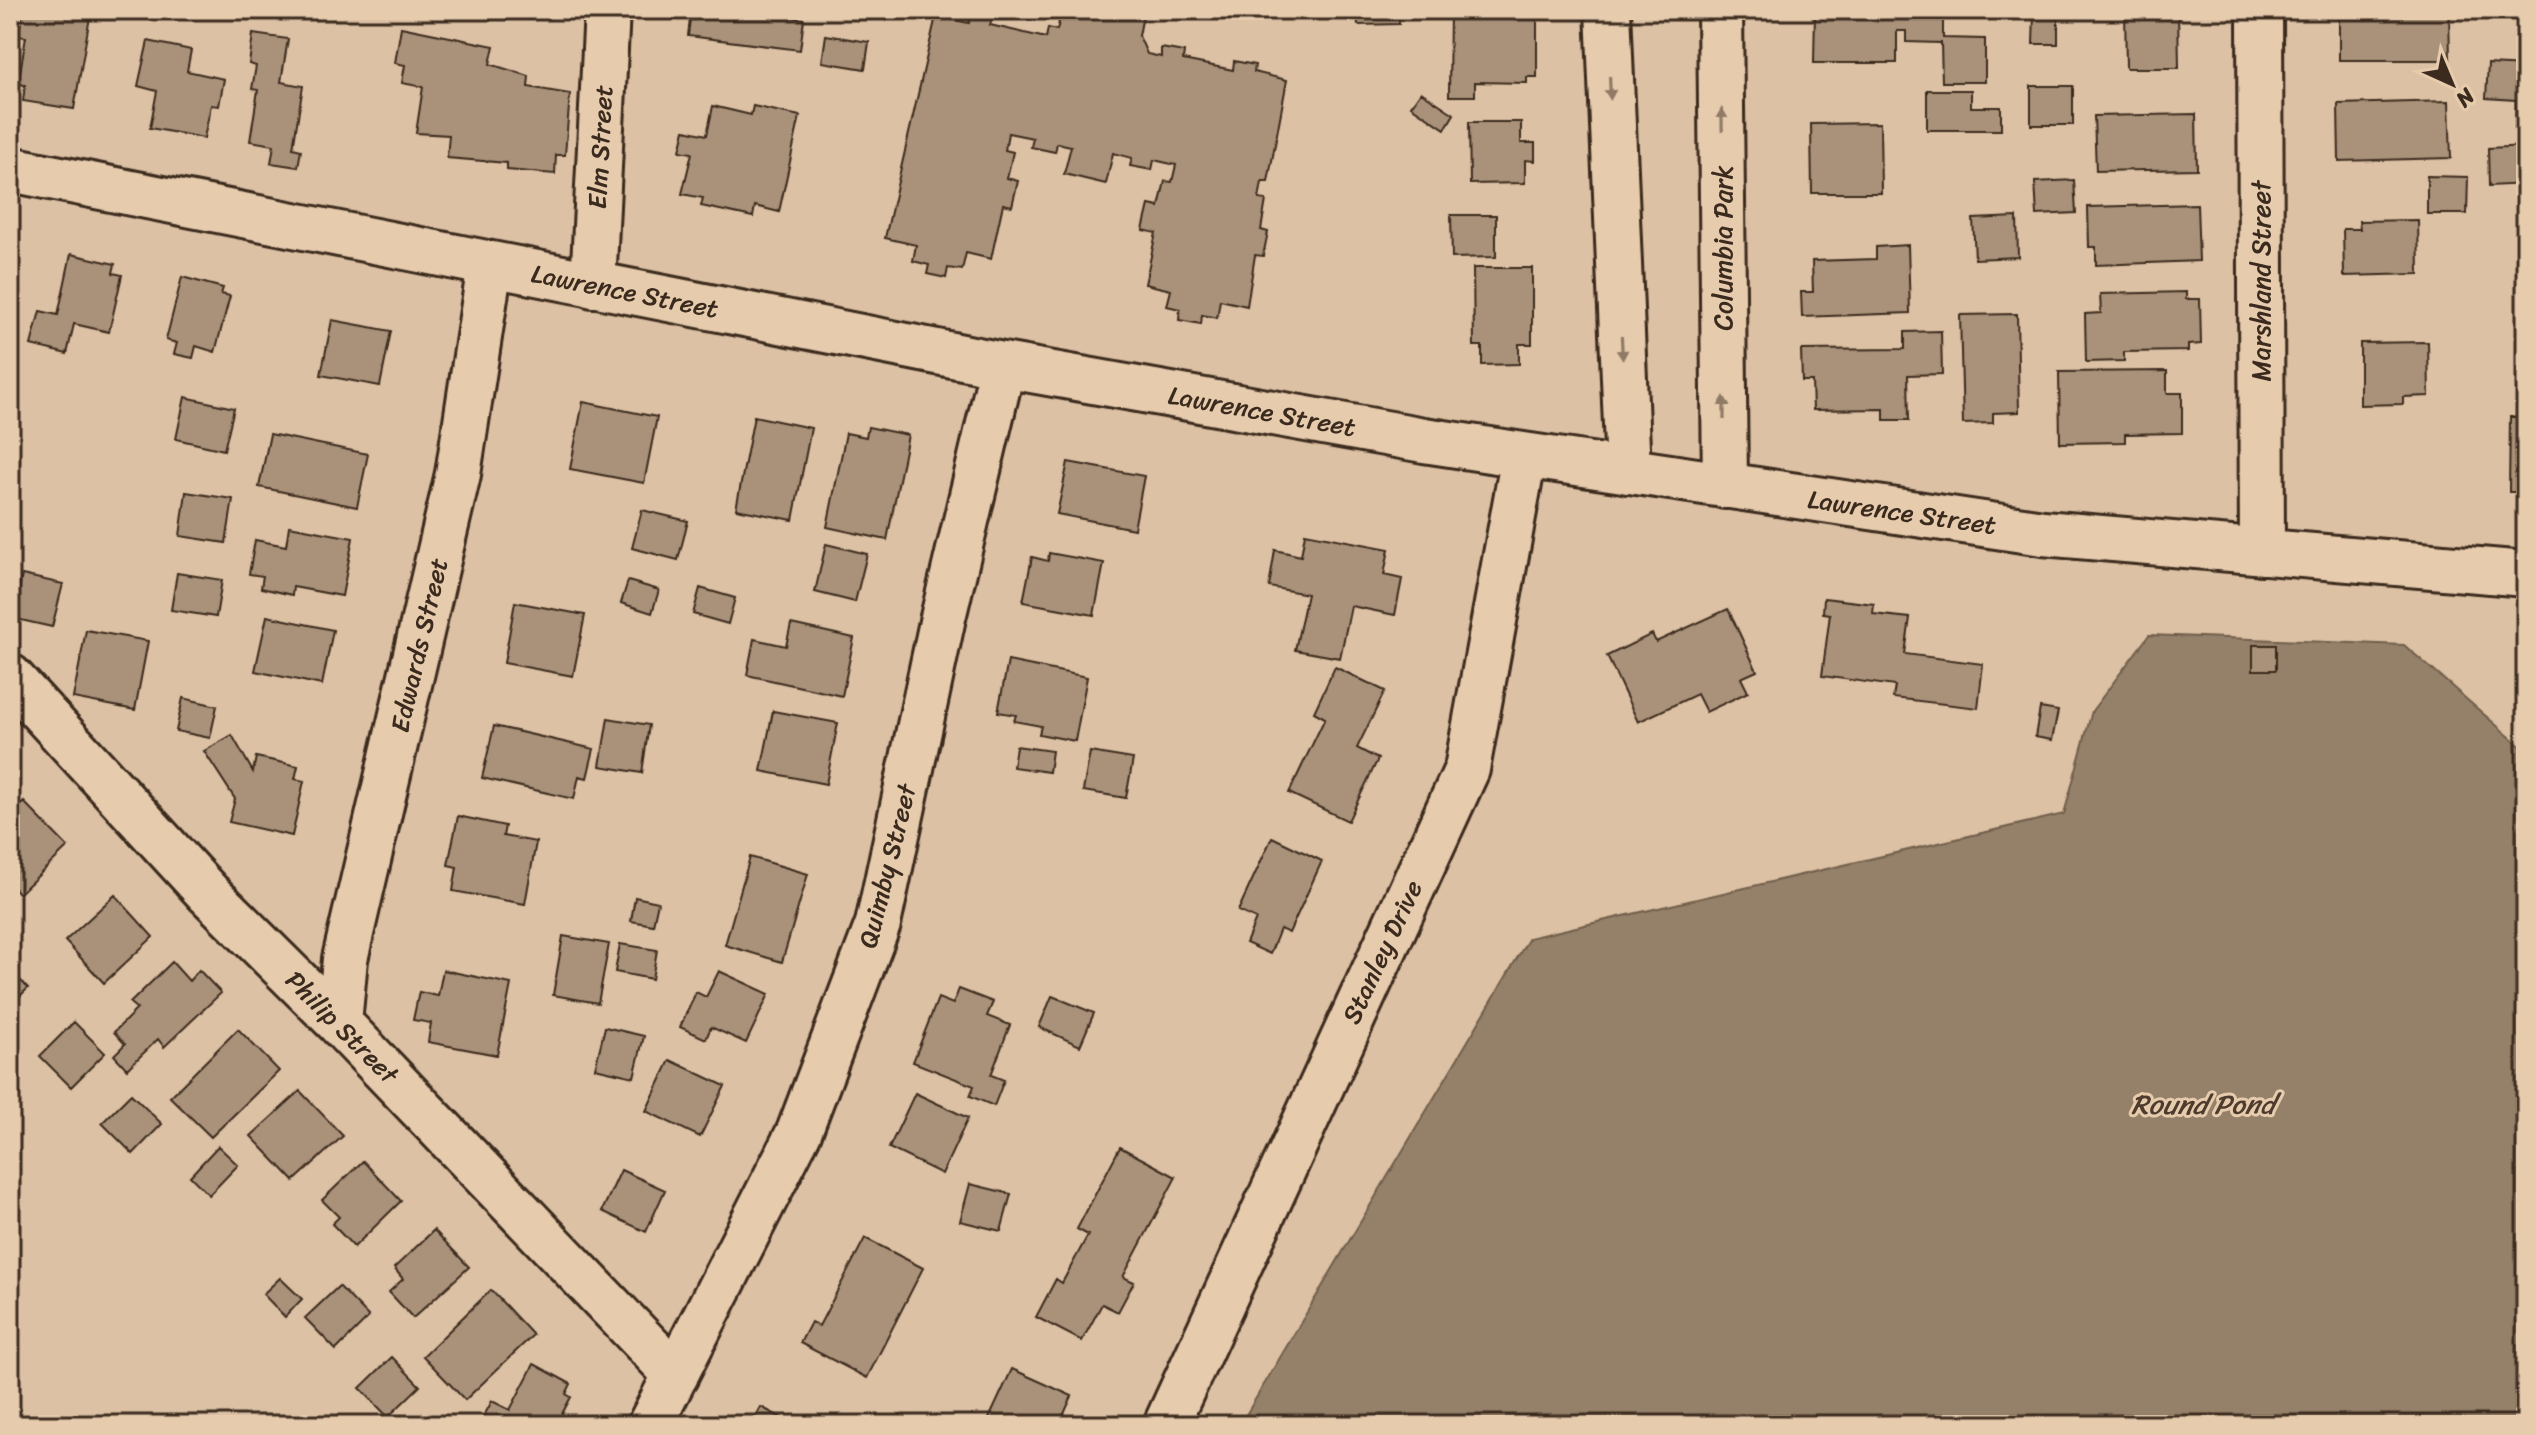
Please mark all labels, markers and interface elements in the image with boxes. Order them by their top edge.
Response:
north arrow [2412,44,2492,124]
one-way arrow [1603,76,1616,101]
text: N [2446,78,2485,118]
street label: Elm Street [574,84,626,210]
one-way arrow [1715,107,1728,132]
street label: Columbia Park [1700,165,1746,330]
street label: Marshland Street [2238,179,2284,382]
street label: Lawrence Street [527,250,723,332]
one-way arrow [1616,336,1629,361]
street label: Lawrence Street [1165,372,1359,450]
one-way arrow [1718,395,1731,420]
street label: Lawrence Street [1805,476,1999,548]
street label: Edwards Street [377,553,461,737]
street label: Quimby Street [844,778,930,953]
street label: Stanley Drive [1328,872,1436,1032]
street label: Philip Street [274,959,411,1096]
water label: Round Pond [2131,1080,2282,1129]

